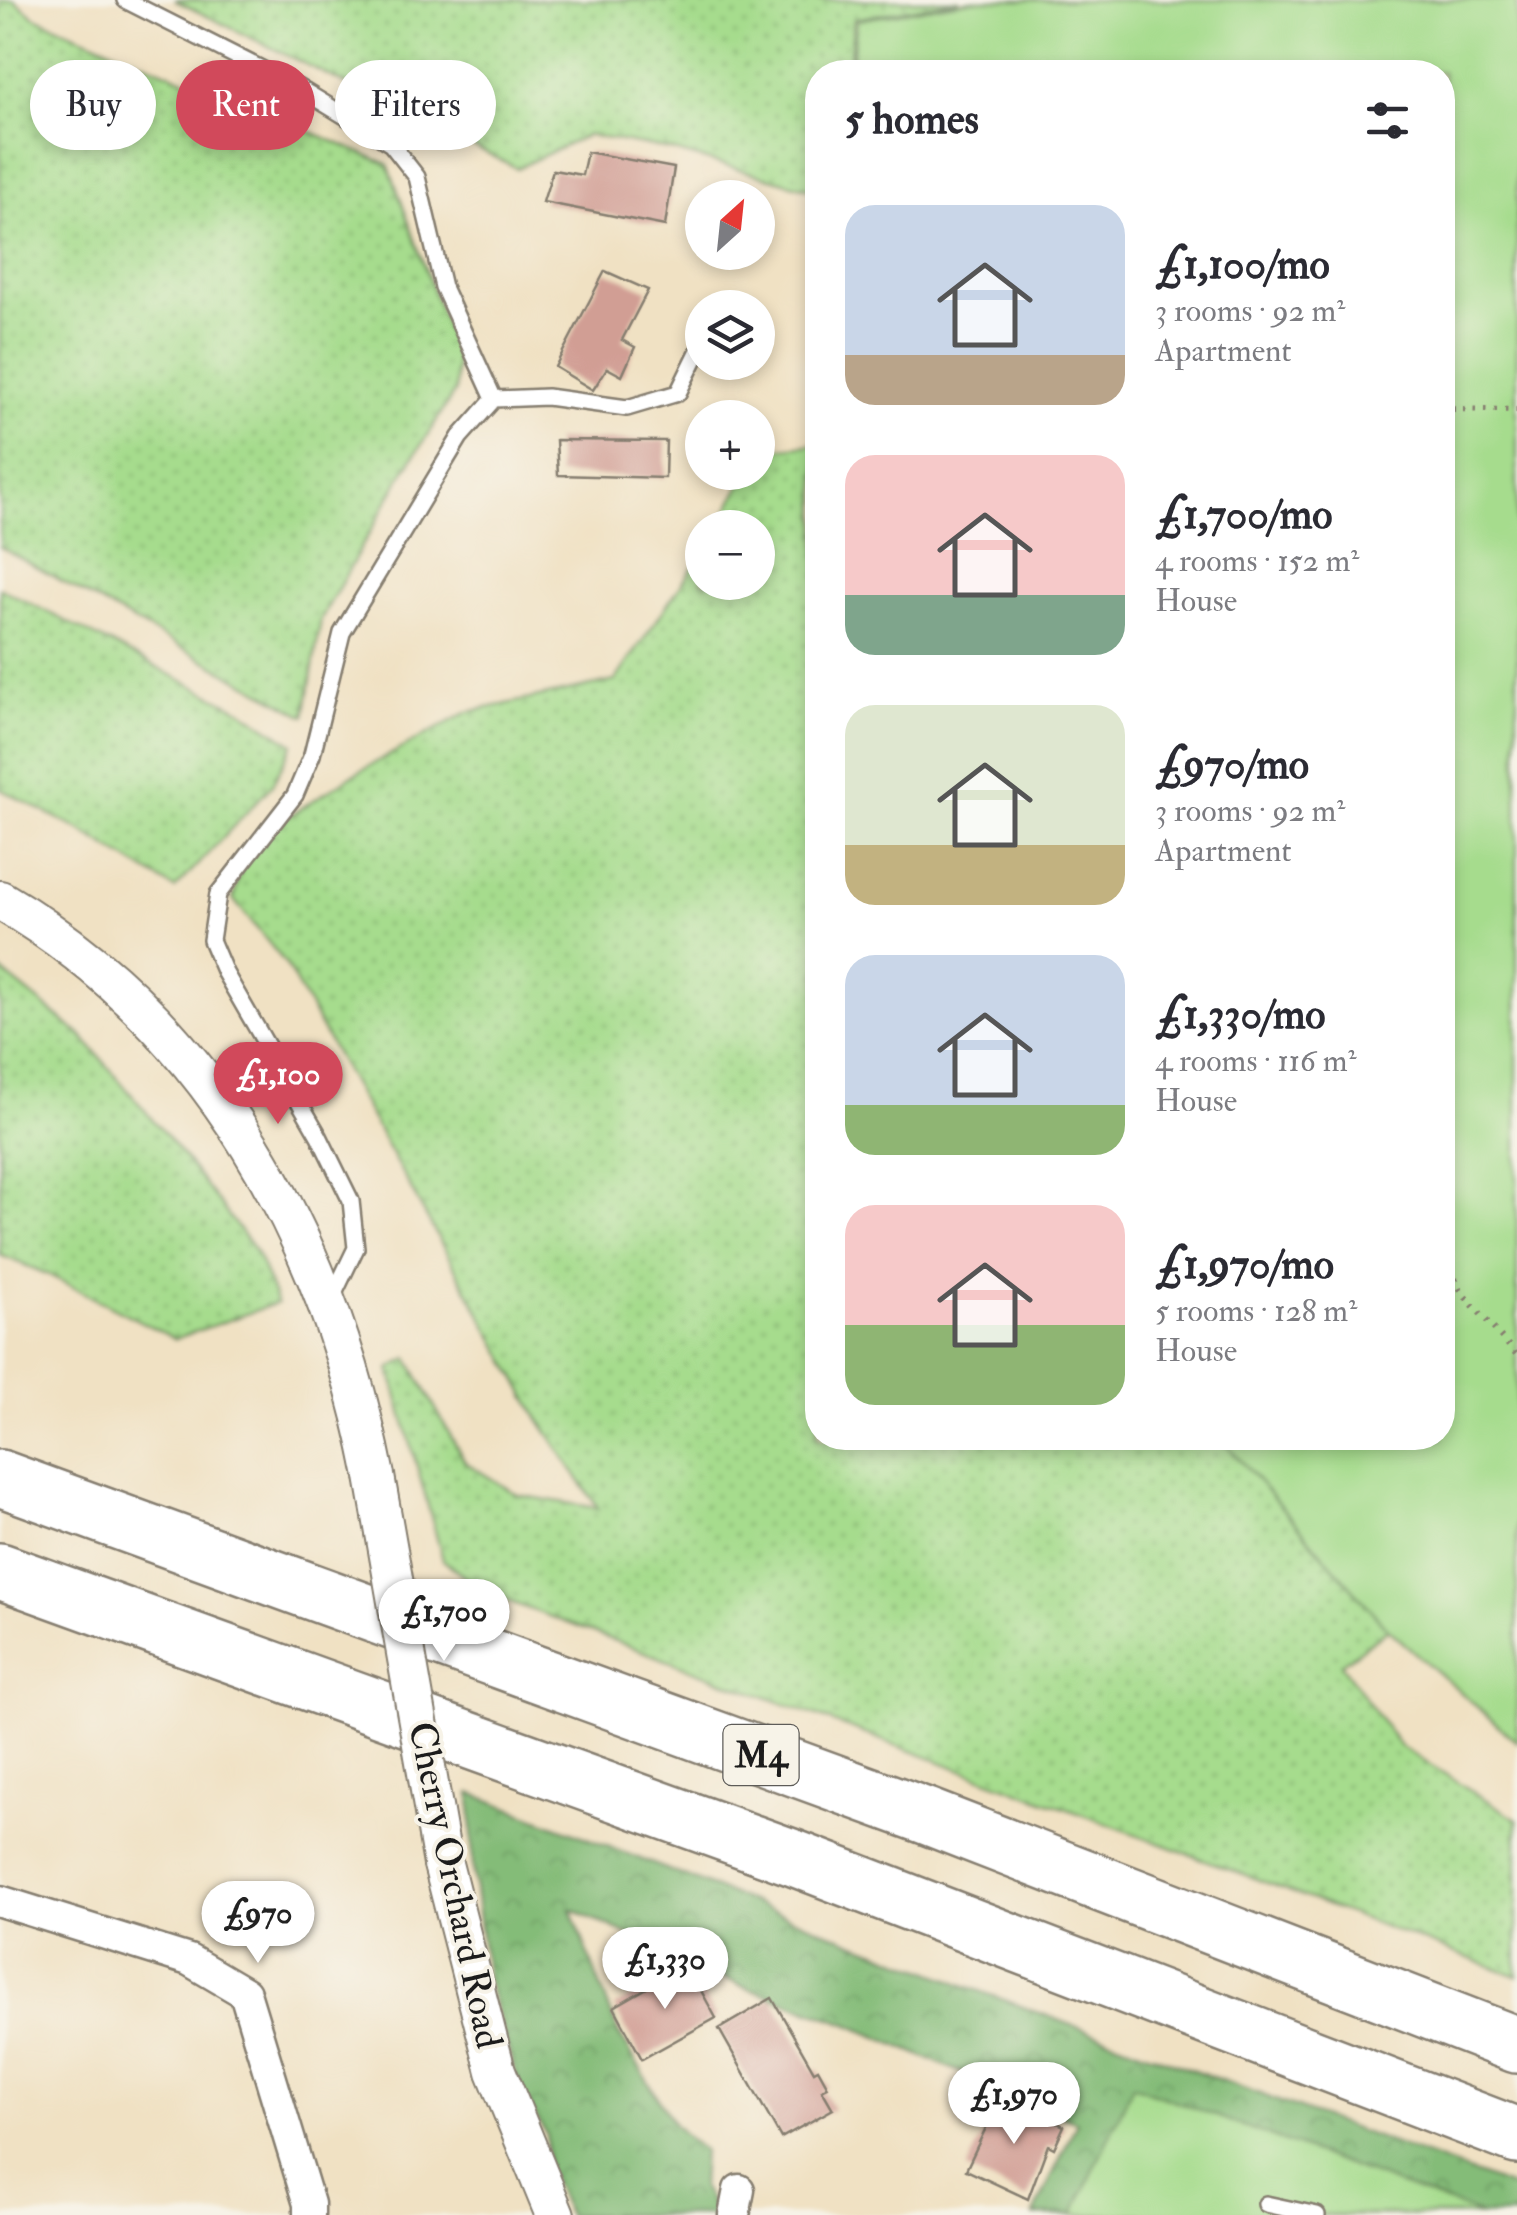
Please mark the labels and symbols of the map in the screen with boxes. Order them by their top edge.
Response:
north arrow [685,180,775,270]
pin: £1,100 [197,1042,359,1127]
pin: £1,700 [363,1579,525,1664]
street label: Cherry Orchard Road [397,1718,513,2053]
road number: M4 [724,1725,798,1785]
pin: £970 [199,1881,317,1966]
pin: £1,330 [584,1927,746,2012]
pin: £1,970 [933,2062,1095,2147]

